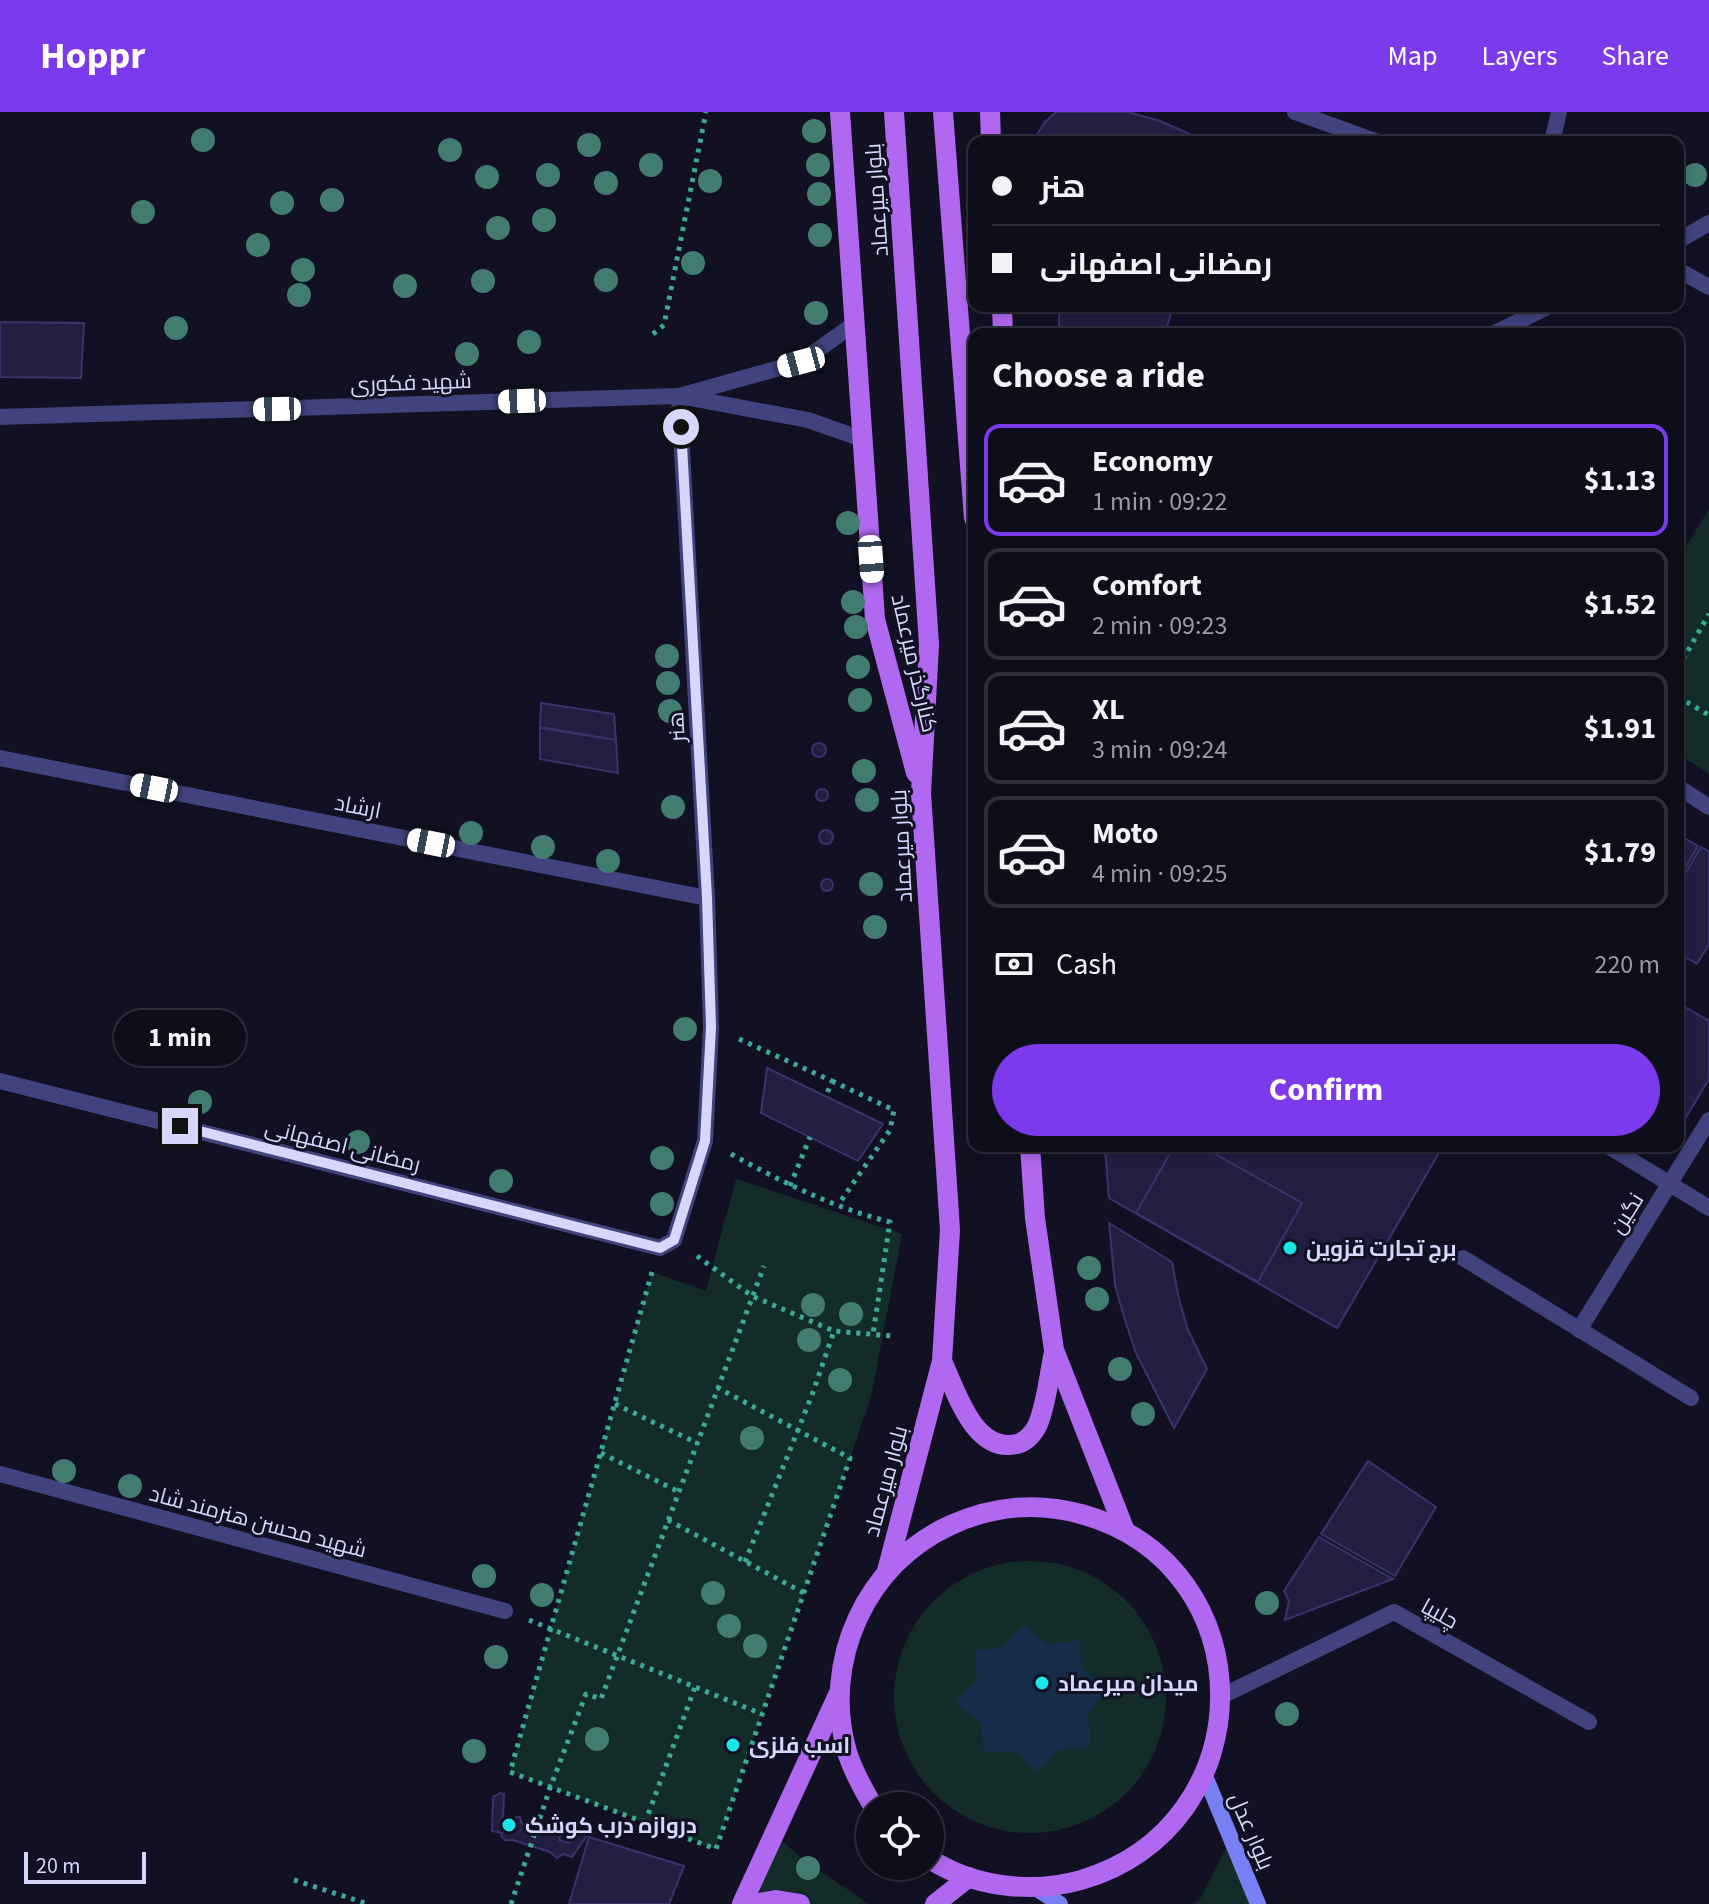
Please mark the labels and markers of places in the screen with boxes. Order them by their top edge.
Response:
place label: برج تجارت قزوین [1306,1233,1457,1265]
marker: برج تجارت قزوین [1281,1239,1299,1257]
place label: میدان میرعماد [1058,1668,1199,1700]
marker: میدان میرعماد [1033,1674,1051,1692]
place label: اسب فلزی [749,1730,850,1762]
marker: اسب فلزی [724,1736,742,1754]
place label: دروازه درب کوشک [525,1810,697,1842]
marker: دروازه درب کوشک [500,1816,518,1834]

